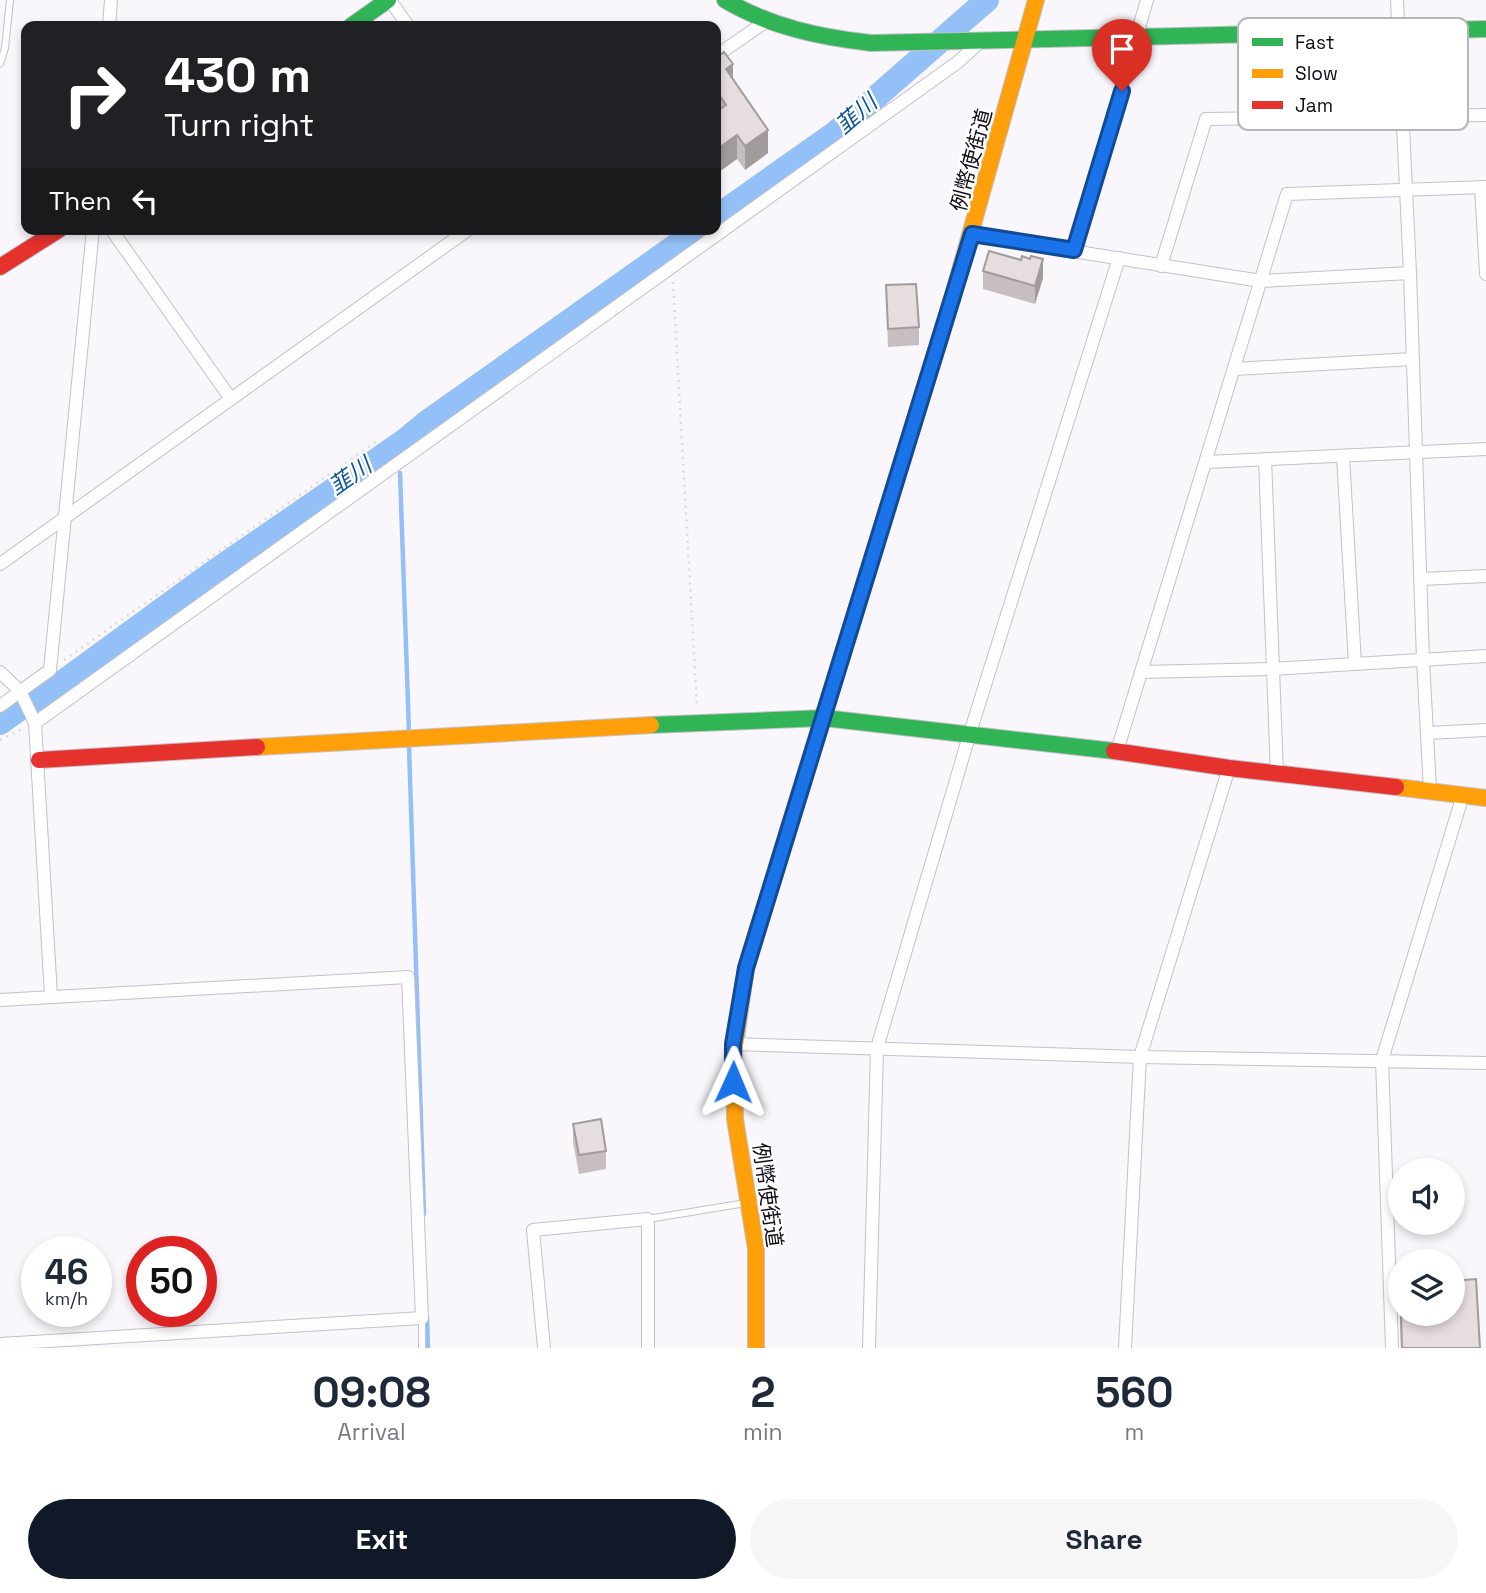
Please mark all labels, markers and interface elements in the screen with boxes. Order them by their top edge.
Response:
legend [1238,18,1468,130]
pin [1092,19,1152,91]
icon: arrive [1103,30,1141,68]
text: Fast [1295,30,1335,55]
text: 430 m [164,44,311,106]
icon: right [49,49,140,140]
text: Slow [1295,61,1338,86]
water label: 韮川 [829,86,885,140]
text: Jam [1295,93,1333,118]
text: Turn right [164,105,314,145]
street label: 例幣使街道 [944,106,998,214]
icon: left [126,182,164,220]
text: Then [49,184,112,218]
water label: 韮川 [323,449,380,501]
position arrow [696,1045,770,1119]
street label: 例幣使街道 [747,1141,789,1249]
map controls [1388,1158,1465,1326]
button: sound [1388,1158,1465,1235]
speed limit sign: 50 [126,1236,217,1327]
button: layers [1388,1249,1465,1326]
text: 46 [45,1250,88,1294]
text: km/h [45,1287,88,1310]
text: 09:08 [313,1366,431,1419]
text: 2 [750,1366,775,1419]
text: 560 [1095,1366,1174,1419]
text: Arrival [337,1417,406,1447]
text: min [743,1417,783,1447]
text: m [1124,1417,1144,1447]
button: Exit [28,1499,736,1579]
button: Share [750,1499,1458,1579]

